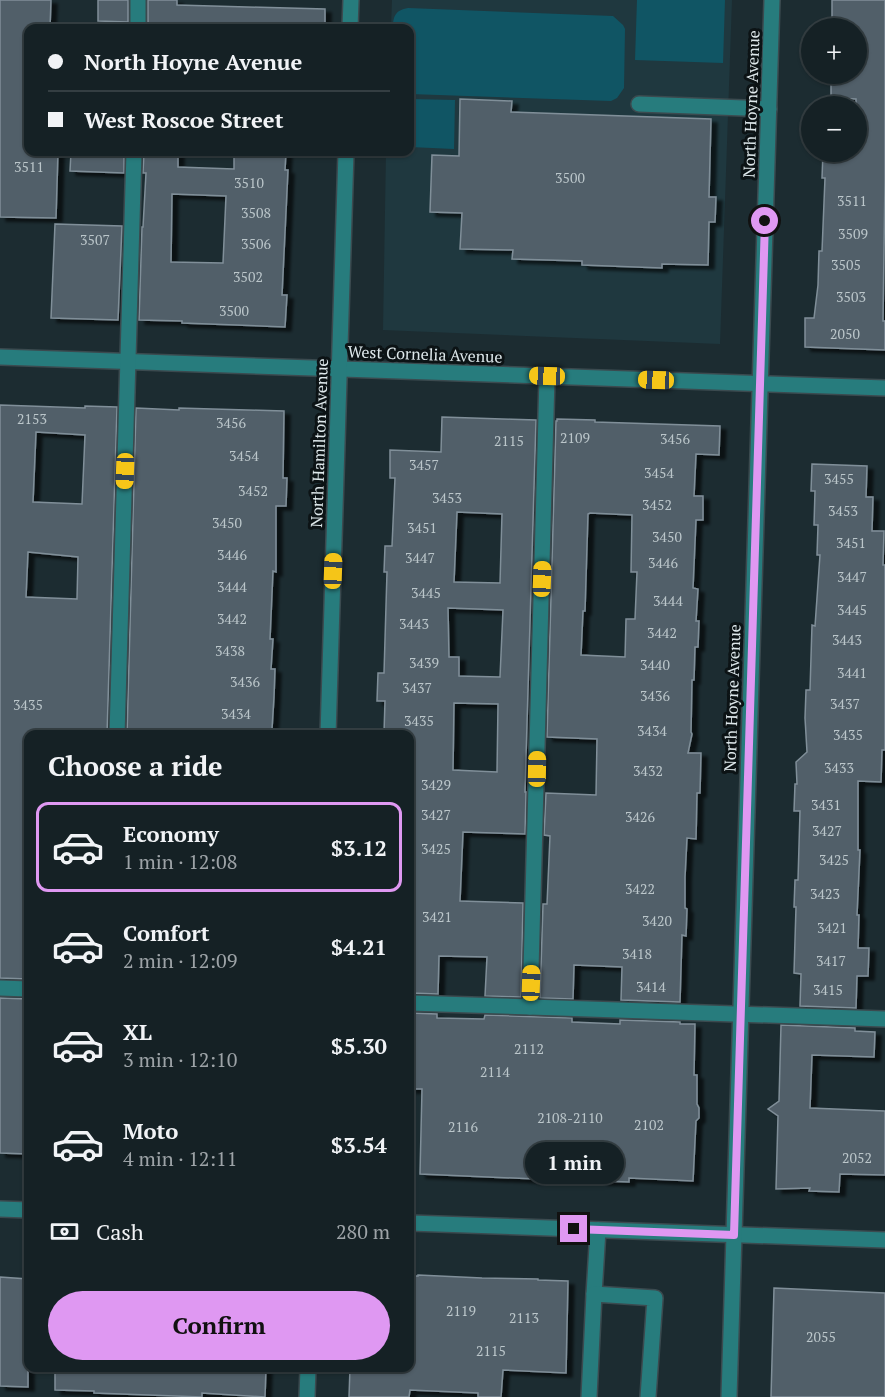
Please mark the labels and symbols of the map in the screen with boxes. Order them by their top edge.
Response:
street label: North Hoyne Avenue [737,30,765,178]
house number: 3511 [14,157,44,176]
house number: 3500 [555,168,585,187]
house number: 3510 [234,173,264,192]
house number: 3511 [837,191,867,210]
house number: 3508 [241,203,271,222]
route start [751,207,778,234]
house number: 3509 [838,224,868,243]
house number: 3507 [80,230,110,249]
house number: 3506 [241,234,271,253]
house number: 3505 [831,255,861,274]
house number: 3502 [233,267,263,286]
house number: 3503 [836,287,866,306]
house number: 3500 [219,301,249,320]
house number: 2050 [830,324,860,343]
street label: West Cornelia Avenue [347,340,503,368]
street label: North Hamilton Avenue [305,358,333,528]
car [529,366,565,386]
car [638,370,674,390]
house number: 2153 [17,409,47,428]
house number: 3456 [216,413,246,432]
house number: 2109 [560,428,590,447]
house number: 3456 [660,429,690,448]
house number: 2115 [494,431,524,450]
house number: 3454 [229,446,259,465]
car [115,453,135,489]
house number: 3457 [409,455,439,474]
house number: 3454 [644,463,674,482]
house number: 3455 [824,469,854,488]
house number: 3452 [238,481,268,500]
house number: 3453 [432,488,462,507]
house number: 3452 [642,495,672,514]
house number: 3453 [828,501,858,520]
house number: 3450 [212,513,242,532]
house number: 3451 [407,518,437,537]
house number: 3450 [652,527,682,546]
house number: 3451 [836,533,866,552]
house number: 3446 [217,545,247,564]
house number: 3447 [405,548,435,567]
car [323,553,343,589]
house number: 3446 [648,553,678,572]
car [532,561,552,597]
house number: 3447 [837,567,867,586]
house number: 3444 [217,577,247,596]
house number: 3445 [411,583,441,602]
house number: 3444 [653,591,683,610]
house number: 3445 [837,600,867,619]
house number: 3442 [217,609,247,628]
house number: 3443 [399,614,429,633]
house number: 3442 [647,623,677,642]
street label: North Hoyne Avenue [718,624,746,772]
house number: 3443 [832,630,862,649]
house number: 3438 [215,641,245,660]
house number: 3439 [409,653,439,672]
house number: 3440 [640,655,670,674]
house number: 3441 [837,663,867,682]
house number: 3436 [230,672,260,691]
house number: 3437 [402,678,432,697]
house number: 3436 [640,686,670,705]
house number: 3437 [830,694,860,713]
house number: 3435 [13,695,43,714]
house number: 3434 [221,704,251,723]
house number: 3435 [404,711,434,730]
house number: 3434 [637,721,667,740]
house number: 3435 [833,725,863,744]
car [528,751,546,787]
house number: 3433 [824,758,854,777]
house number: 3432 [633,761,663,780]
house number: 3429 [421,775,451,794]
house number: 3431 [811,795,841,814]
house number: 3427 [421,805,451,824]
house number: 3426 [625,807,655,826]
house number: 3427 [812,821,842,840]
house number: 3425 [421,839,451,858]
house number: 3425 [819,850,849,869]
house number: 3422 [625,879,655,898]
house number: 3423 [810,884,840,903]
house number: 3421 [422,907,452,926]
house number: 3420 [642,911,672,930]
house number: 3421 [817,918,847,937]
house number: 3418 [622,944,652,963]
house number: 3417 [816,951,846,970]
car [521,965,541,1001]
house number: 3414 [636,977,666,996]
house number: 3415 [813,980,843,999]
house number: 2112 [514,1039,544,1058]
house number: 2114 [480,1062,510,1081]
house number: 2108-2110 [537,1108,603,1127]
house number: 2102 [634,1115,664,1134]
house number: 2116 [448,1117,478,1136]
callout: 1 min [524,1142,624,1184]
house number: 2052 [842,1148,872,1167]
route end [560,1215,587,1242]
house number: 2119 [446,1301,476,1320]
house number: 2113 [509,1308,539,1327]
house number: 2055 [806,1327,836,1346]
house number: 2115 [476,1341,506,1360]

